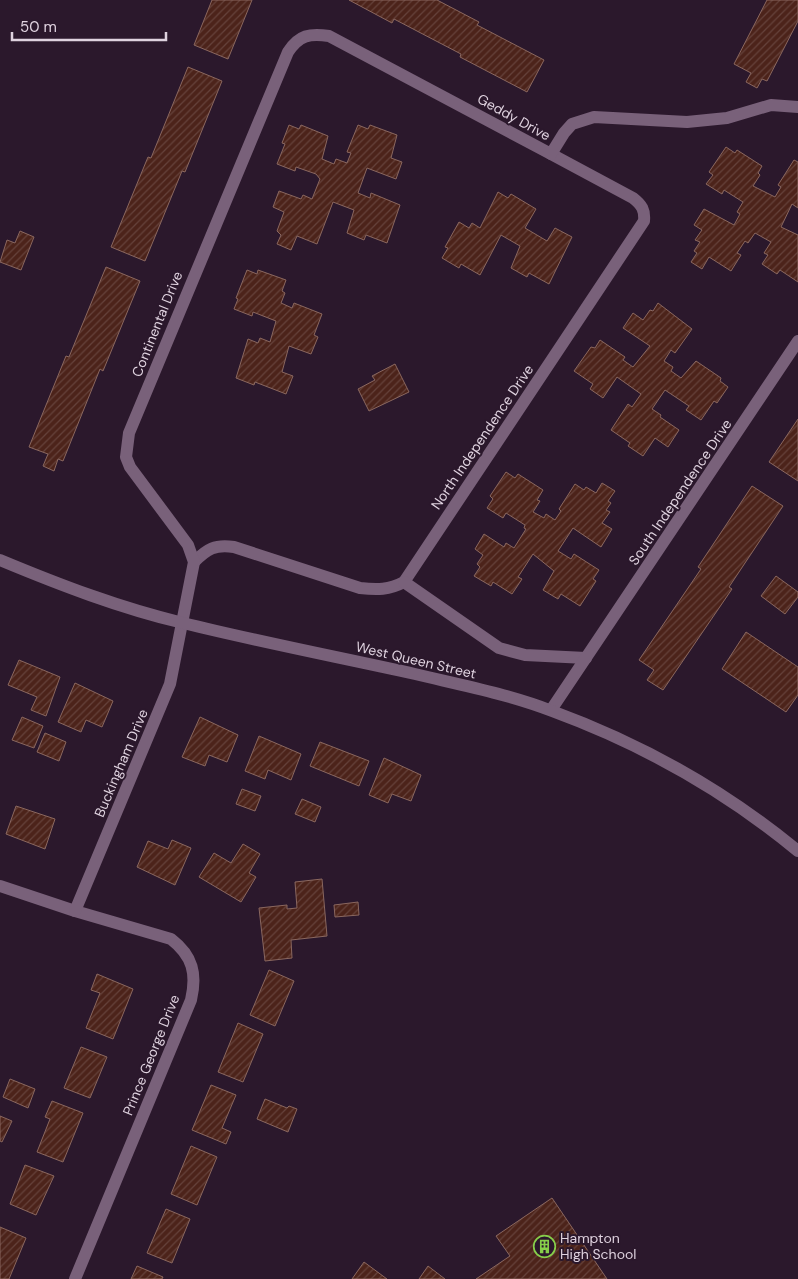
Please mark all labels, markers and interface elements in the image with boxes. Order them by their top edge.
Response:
scale bar [12,10,166,42]
text: 50 m [20,17,57,37]
street label: Geddy Drive [474,90,554,144]
street label: Continental Drive [128,269,186,379]
street label: North Independence Drive [427,361,537,513]
street label: South Independence Drive [624,416,736,568]
street label: West Queen Street [354,637,478,683]
street label: Buckingham Drive [90,706,152,820]
street label: Prince George Drive [119,992,183,1118]
place label: Hampton High School [560,1229,636,1263]
building icon: Hampton High School [532,1234,556,1258]

